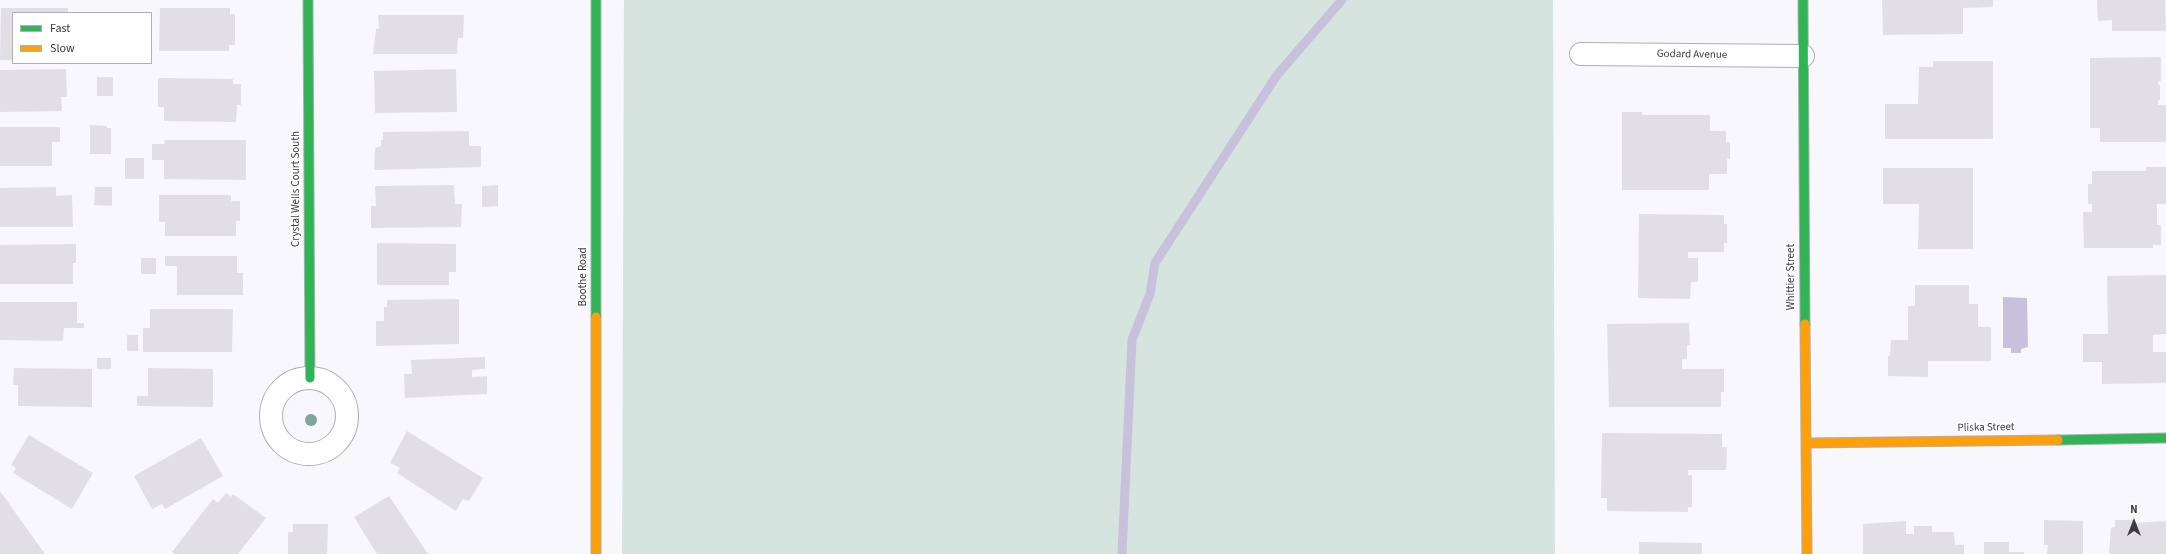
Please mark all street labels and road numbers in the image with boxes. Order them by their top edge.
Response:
street label: Godard Avenue [1657,48,1727,62]
street label: Crystal Wells Court South [290,131,304,247]
street label: Whittier Street [1785,244,1799,310]
street label: Boothe Road [577,247,591,307]
street label: Pliska Street [1957,421,2015,435]

